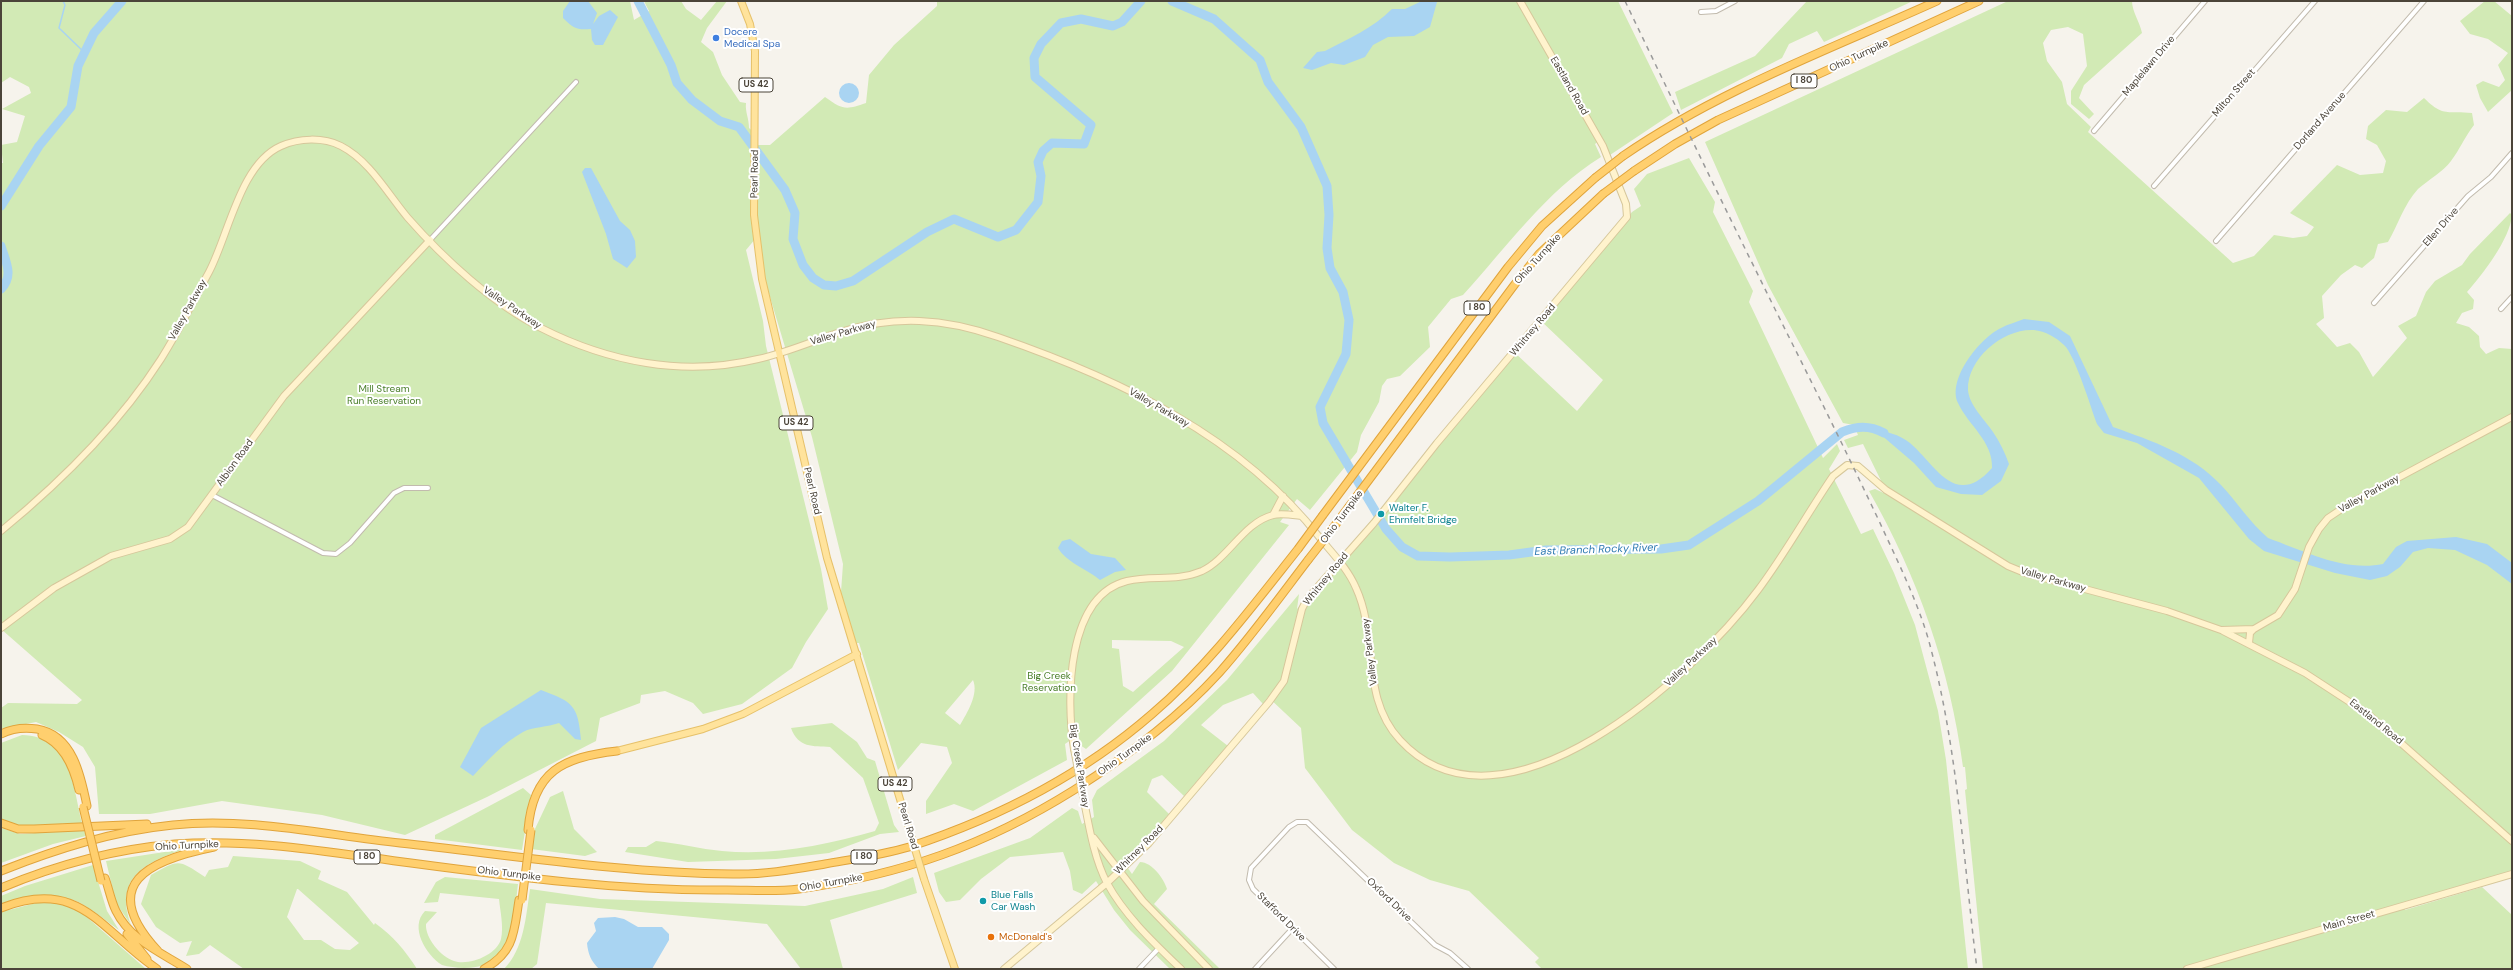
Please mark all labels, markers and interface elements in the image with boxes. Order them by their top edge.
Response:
place label: Docere Medical Spa [724,26,780,50]
marker: Docere Medical Spa [711,33,721,43]
street label: Maplelawn Drive [2120,33,2178,99]
street label: Ohio Turnpike [1828,37,1890,75]
street label: Eastland Road [1547,55,1591,117]
street label: Milton Street [2210,67,2258,119]
road number: I 80 [1791,74,1817,88]
road number: US 42 [739,78,773,92]
street label: Dorland Avenue [2292,90,2348,152]
street label: Pearl Road [749,150,761,198]
street label: Ellen Drive [2421,205,2461,249]
street label: Ohio Turnpike [1512,231,1564,287]
street label: Valley Parkway [166,277,210,343]
street label: Valley Parkway [481,284,543,332]
road number: I 80 [1464,301,1490,315]
street label: Whitney Road [1508,301,1558,359]
street label: Valley Parkway [809,318,877,348]
park label: Mill Stream Run Reservation [347,383,421,406]
street label: Valley Parkway [1127,386,1191,430]
road number: US 42 [779,416,813,430]
street label: Albion Road [214,437,256,489]
street label: Pearl Road [801,466,823,516]
street label: Valley Parkway [2336,472,2402,516]
street label: Ohio Turnpike [1318,488,1366,546]
place label: Walter F. Ehrnfelt Bridge [1389,502,1457,526]
marker: Walter F. Ehrnfelt Bridge [1376,509,1386,519]
water label: East Branch Rocky River [1534,541,1658,559]
street label: Whitney Road [1301,550,1351,608]
street label: Valley Parkway [2019,565,2087,595]
street label: Valley Parkway [1360,618,1380,686]
street label: Valley Parkway [1662,634,1720,690]
park label: Big Creek Reservation [1022,670,1076,694]
street label: Eastland Road [2347,697,2405,747]
street label: Big Creek Parkway [1066,723,1092,809]
street label: Ohio Turnpike [1096,731,1154,779]
road number: US 42 [878,777,912,791]
street label: Pearl Road [895,801,921,851]
street label: Whitney Road [1112,823,1166,877]
street label: Ohio Turnpike [155,838,219,854]
road number: I 80 [354,850,380,864]
road number: I 80 [851,850,877,864]
street label: Ohio Turnpike [477,864,541,884]
street label: Ohio Turnpike [799,872,863,894]
street label: Oxford Drive [1364,876,1414,924]
place label: Blue Falls Car Wash [991,889,1035,912]
street label: Stafford Drive [1254,890,1308,944]
marker: Blue Falls Car Wash [978,896,988,906]
street label: Main Street [2322,908,2376,934]
place label: McDonald's [999,931,1052,943]
marker: McDonald's [986,932,996,942]

